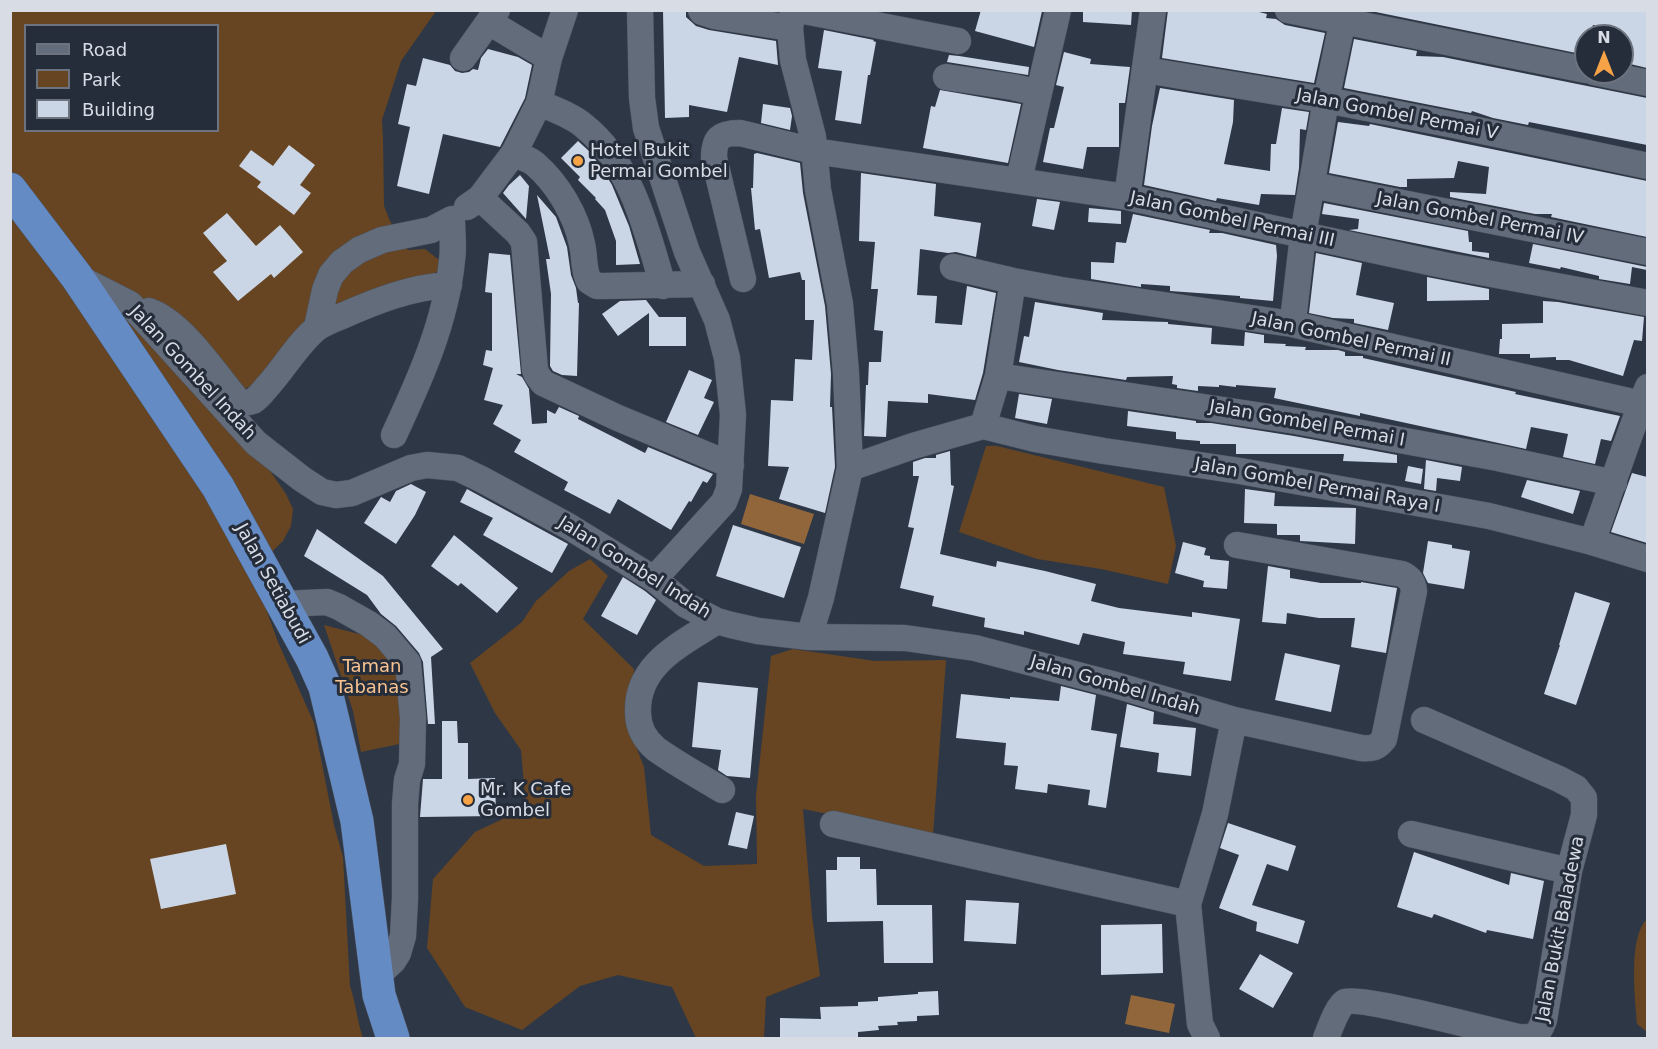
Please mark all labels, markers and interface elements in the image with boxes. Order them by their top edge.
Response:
legend [24,24,219,132]
north arrow [1574,24,1634,84]
text: N [1597,28,1611,47]
text: Road [82,39,127,60]
text: Park [82,69,121,90]
street label: Jalan Gombel Permai V [1294,85,1500,145]
text: Building [82,99,155,120]
place label: Hotel Bukit Permai Gombel [590,140,728,182]
marker: Hotel Bukit Permai Gombel [571,154,585,168]
street label: Jalan Gombel Permai III [1128,188,1336,252]
street label: Jalan Gombel Permai IV [1375,188,1585,250]
street label: Jalan Gombel Indah [124,301,260,445]
street label: Jalan Gombel Permai II [1249,308,1453,372]
street label: Jalan Gombel Permai I [1208,396,1406,452]
street label: Jalan Gombel Permai Raya I [1193,454,1441,518]
street label: Jalan Gombel Indah [554,512,714,624]
street label: Jalan Setiabudi [230,520,314,648]
street label: Jalan Gombel Indah [1028,651,1202,721]
park label: Taman Tabanas [335,656,409,698]
place label: Mr. K Cafe Gombel [480,779,571,822]
marker: Mr. K Cafe Gombel [461,793,475,807]
street label: Jalan Bukit Baladewa [1532,834,1590,1024]

